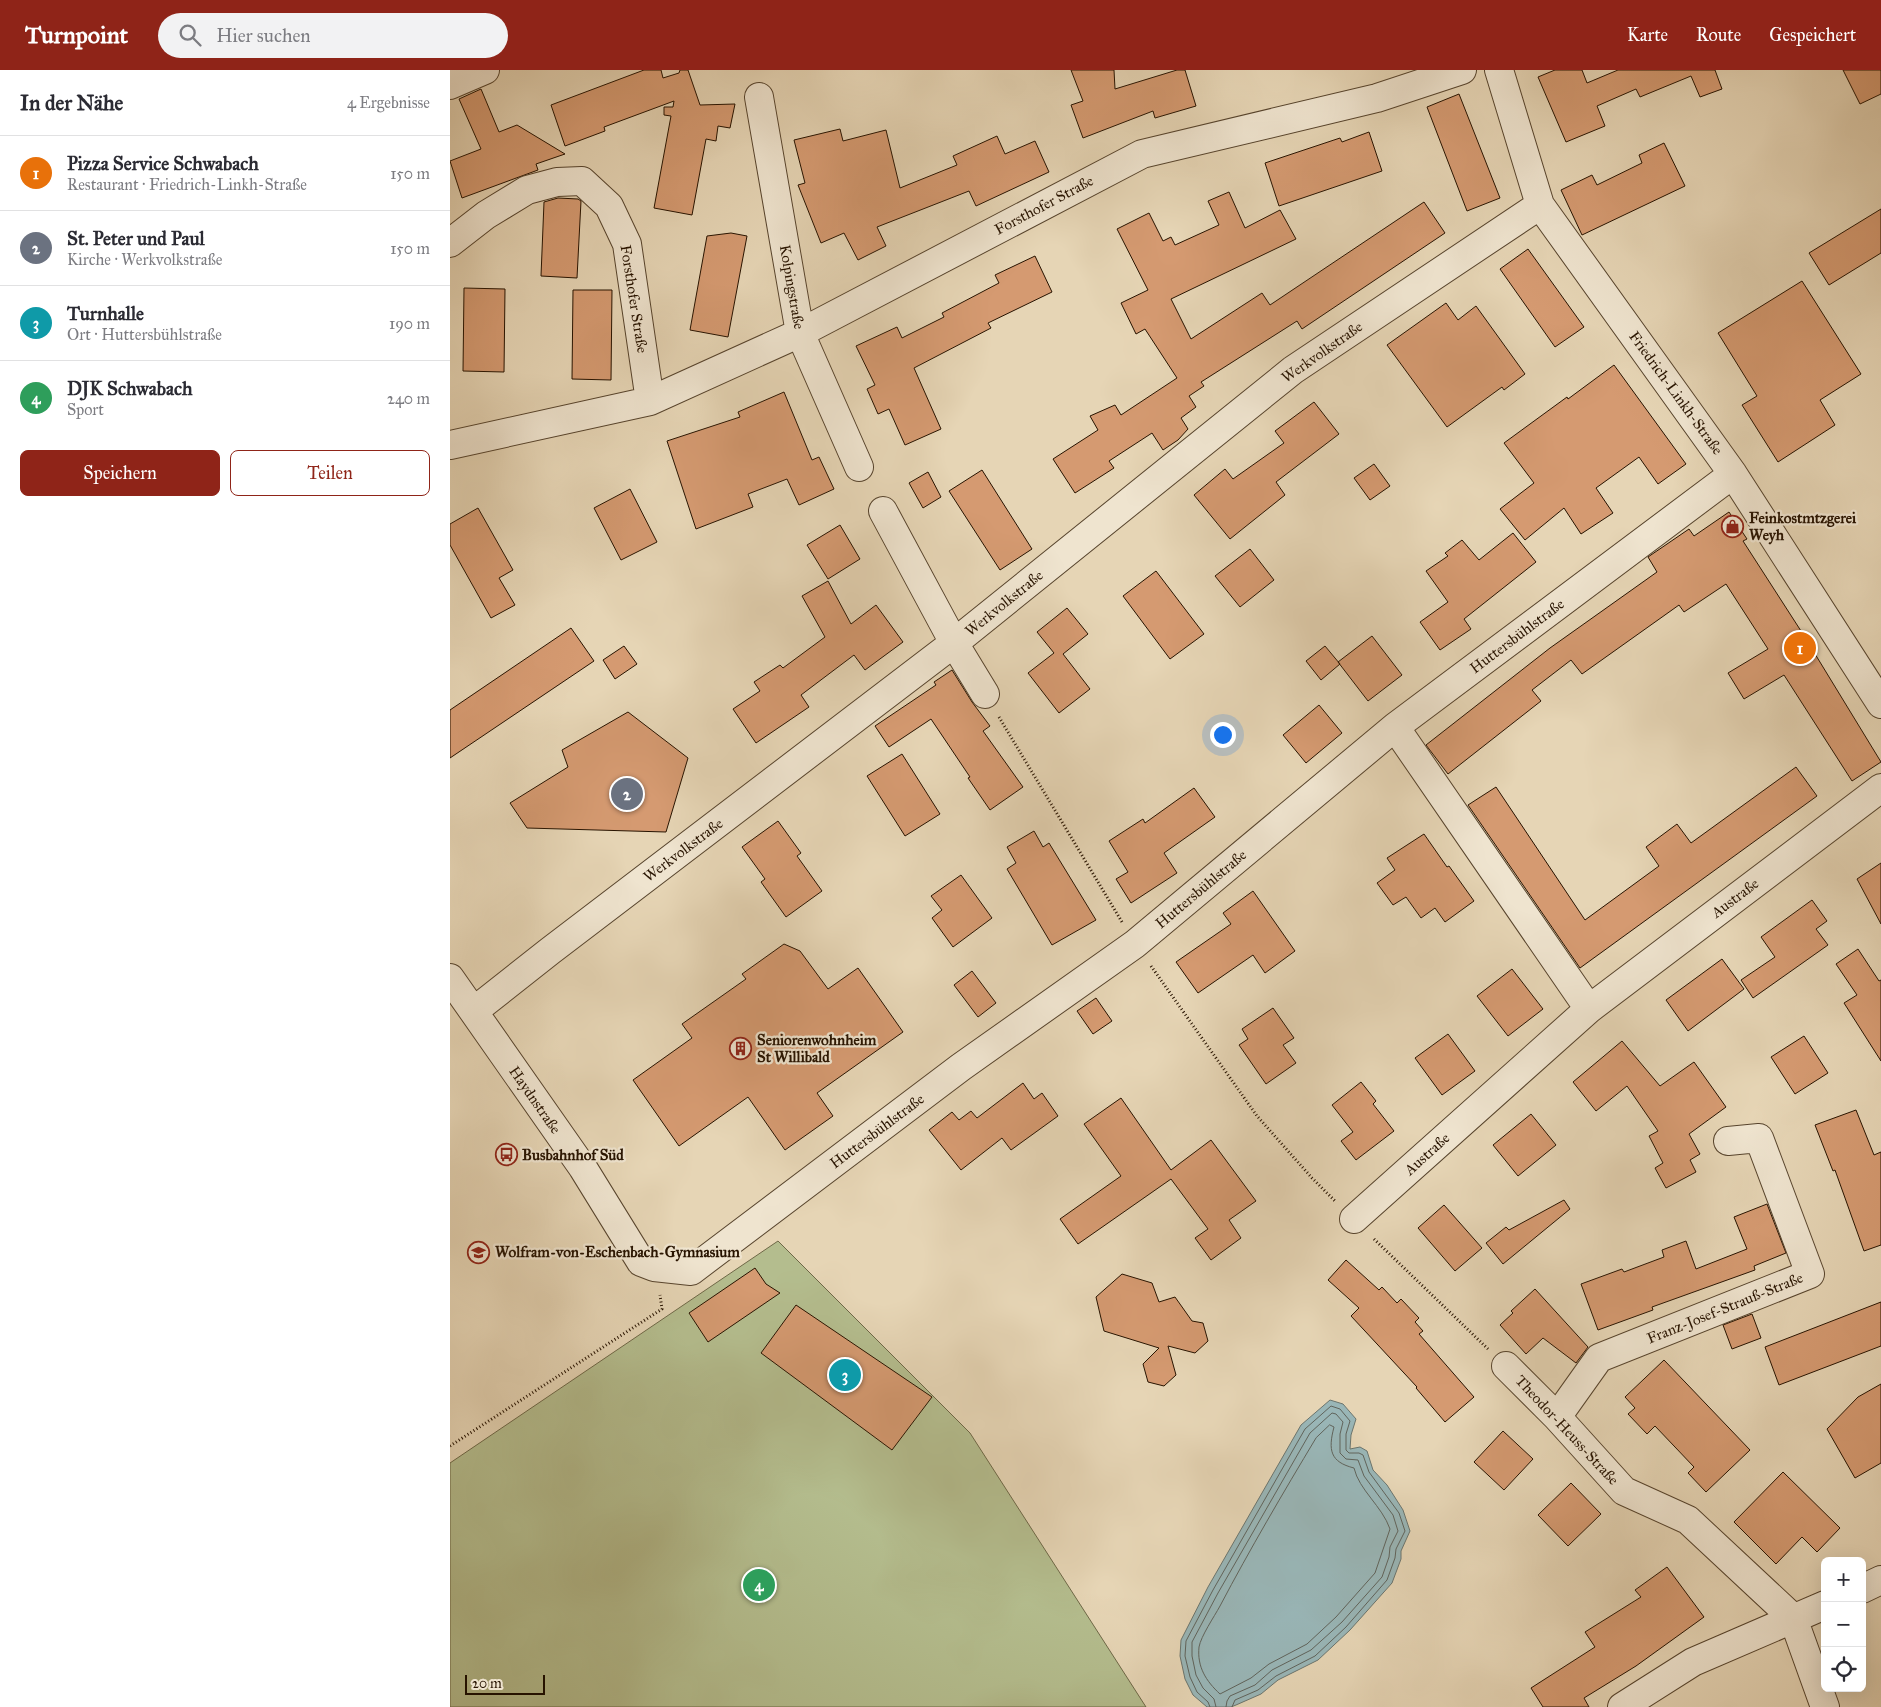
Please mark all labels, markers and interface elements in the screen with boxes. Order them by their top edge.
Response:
search box [158,13,508,58]
text: Turnpoint [25,20,128,50]
icon: search [176,21,204,49]
text: Hier suchen [216,24,311,47]
text: Karte [1627,24,1668,46]
text: Route [1696,24,1741,46]
text: Gespeichert [1769,24,1856,46]
text: In der Nähe [20,90,123,116]
text: 4 Ergebnisse [347,93,430,112]
text: Pizza Service Schwabach [67,152,259,175]
text: 1 [33,164,39,183]
text: 150 m [390,164,430,183]
street label: Forsthofer Straße [992,171,1096,239]
text: Restaurant · Friedrich-Linkh-Straße [67,175,307,194]
text: St. Peter und Paul [67,227,205,250]
text: 2 [32,239,40,258]
text: 150 m [390,239,430,258]
street label: Kolpingstraße [776,243,808,331]
street label: Forsthofer Straße [617,244,651,354]
text: Kirche · Werkvolkstraße [67,250,222,269]
text: Turnhalle [67,302,144,325]
text: 3 [33,314,39,333]
text: 190 m [389,314,430,333]
street label: Werkvolkstraße [1278,317,1366,387]
text: Ort · Huttersbühlstraße [67,325,222,344]
street label: Friedrich-Linkh-Straße [1625,328,1727,458]
text: DJK Schwabach [67,377,193,400]
text: 4 [32,389,40,408]
text: 240 m [387,389,430,408]
text: Sport [67,400,104,419]
button: Speichern [20,450,220,496]
button: Teilen [230,450,430,496]
place label: Feinkostmtzgerei Weyh [1749,509,1857,545]
shop icon: Feinkostmtzgerei Weyh [1721,515,1745,539]
street label: Werkvolkstraße [961,566,1047,640]
street label: Huttersbühlstraße [1466,595,1568,677]
pin: 1 [1784,629,1816,667]
your location [1210,722,1236,748]
pin: 2 [611,775,643,813]
street label: Werkvolkstraße [640,814,726,886]
street label: Huttersbühlstraße [1152,846,1250,932]
street label: Austraße [1707,874,1762,922]
place label: Seniorenwohnheim St Willibald [757,1031,877,1066]
building icon: Seniorenwohnheim St Willibald [729,1037,753,1061]
street label: Haydnstraße [505,1063,565,1137]
street label: Huttersbühlstraße [826,1090,928,1172]
street label: Austraße [1400,1129,1453,1180]
bus stop icon: Busbahnhof Süd [494,1143,518,1167]
place label: Busbahnhof Süd [522,1146,624,1164]
school or university icon: Wolfram-von-Eschenbach-Gymnasium [467,1240,491,1264]
place label: Wolfram-von-Eschenbach-Gymnasium [495,1243,740,1262]
street label: Franz-Josef-Strauß-Straße [1644,1268,1806,1349]
pin: 3 [829,1356,861,1394]
street label: Theodor-Heuss-Straße [1511,1371,1623,1489]
map controls [1821,1557,1866,1692]
button: + [1821,1557,1866,1602]
pin: 4 [743,1566,775,1604]
button: − [1821,1602,1866,1647]
button: locate [1821,1647,1866,1692]
scale bar [465,1672,545,1695]
text: 20 m [472,1675,502,1692]

